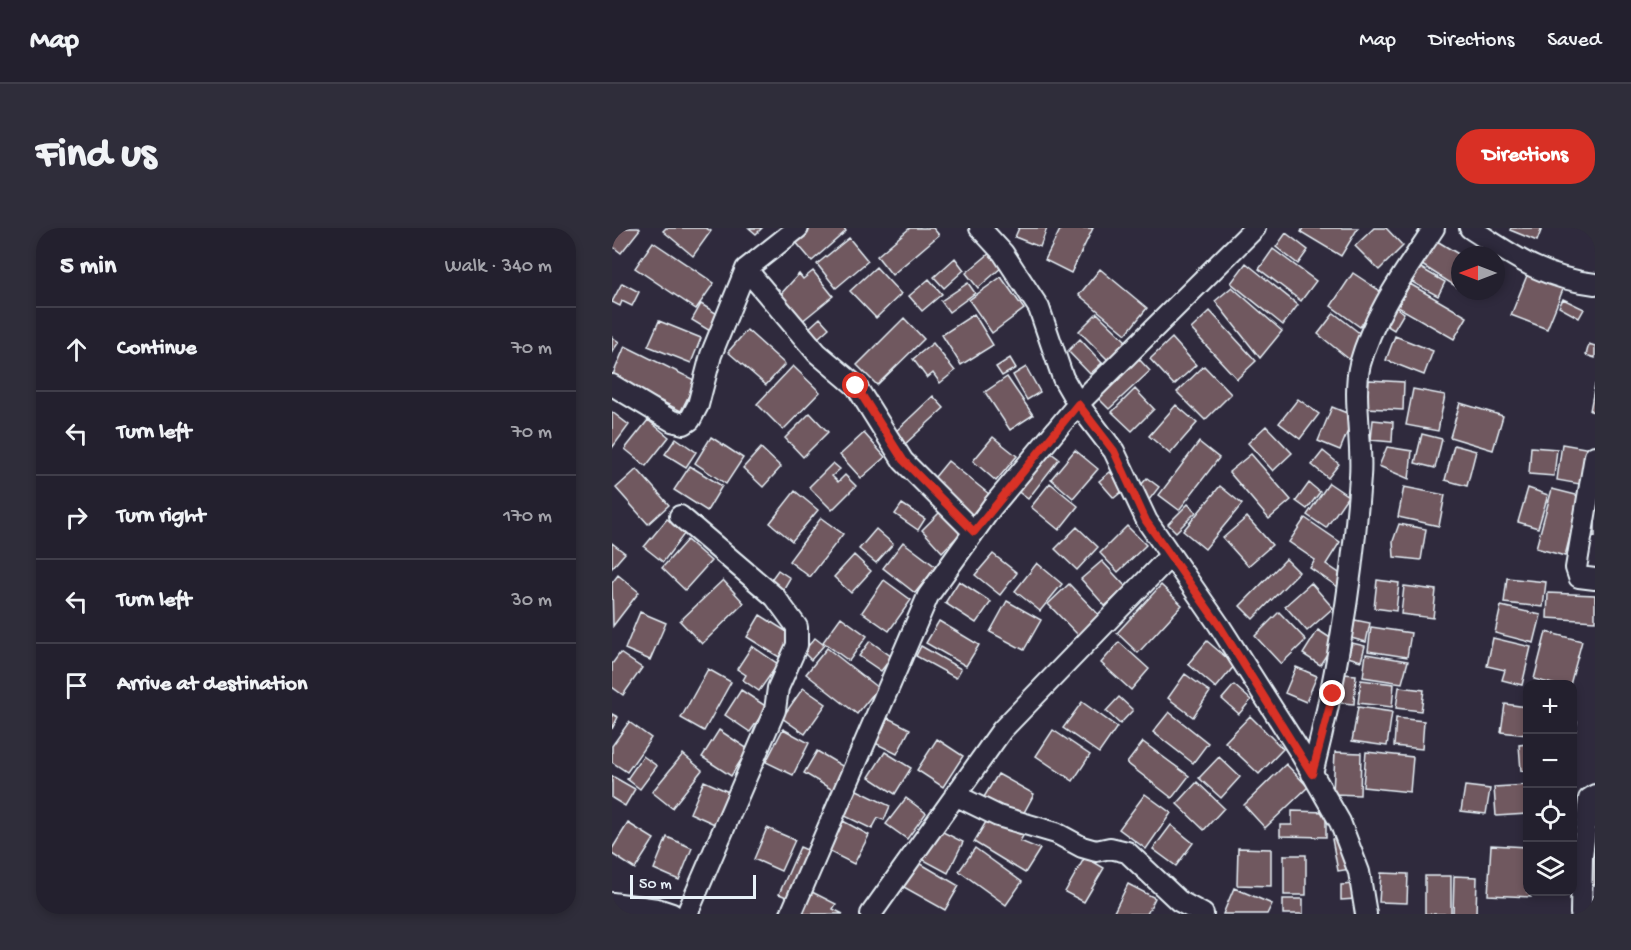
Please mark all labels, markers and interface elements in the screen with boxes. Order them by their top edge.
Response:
text: Map [30,25,79,58]
text: Map [1359,29,1396,54]
text: Directions [1429,29,1514,54]
text: Saved [1547,29,1601,54]
button: Directions [1456,129,1595,184]
text: Find us [36,132,156,181]
north arrow [1451,246,1505,300]
text: 5 min [60,252,116,283]
text: Walk · 340 m [445,256,552,279]
icon: ahead [60,333,93,366]
text: Continue [117,336,197,362]
text: 70 m [511,338,552,361]
route start [842,372,868,398]
icon: left [60,417,93,450]
text: Turn left [117,420,191,446]
text: 70 m [511,422,552,445]
icon: right [60,501,93,534]
text: Turn right [117,504,205,530]
text: 170 m [503,506,552,529]
icon: left [60,585,93,618]
text: Turn left [117,588,191,614]
text: 30 m [511,590,552,613]
icon: arrive [60,669,93,702]
text: Arrive at destination [117,672,307,698]
route end [1319,680,1345,706]
map controls [1523,680,1577,896]
button: + [1523,680,1577,734]
button: − [1523,734,1577,788]
button: locate [1523,788,1577,842]
button: layers [1523,842,1577,896]
scale bar [630,872,756,900]
text: 50 m [639,876,672,895]

